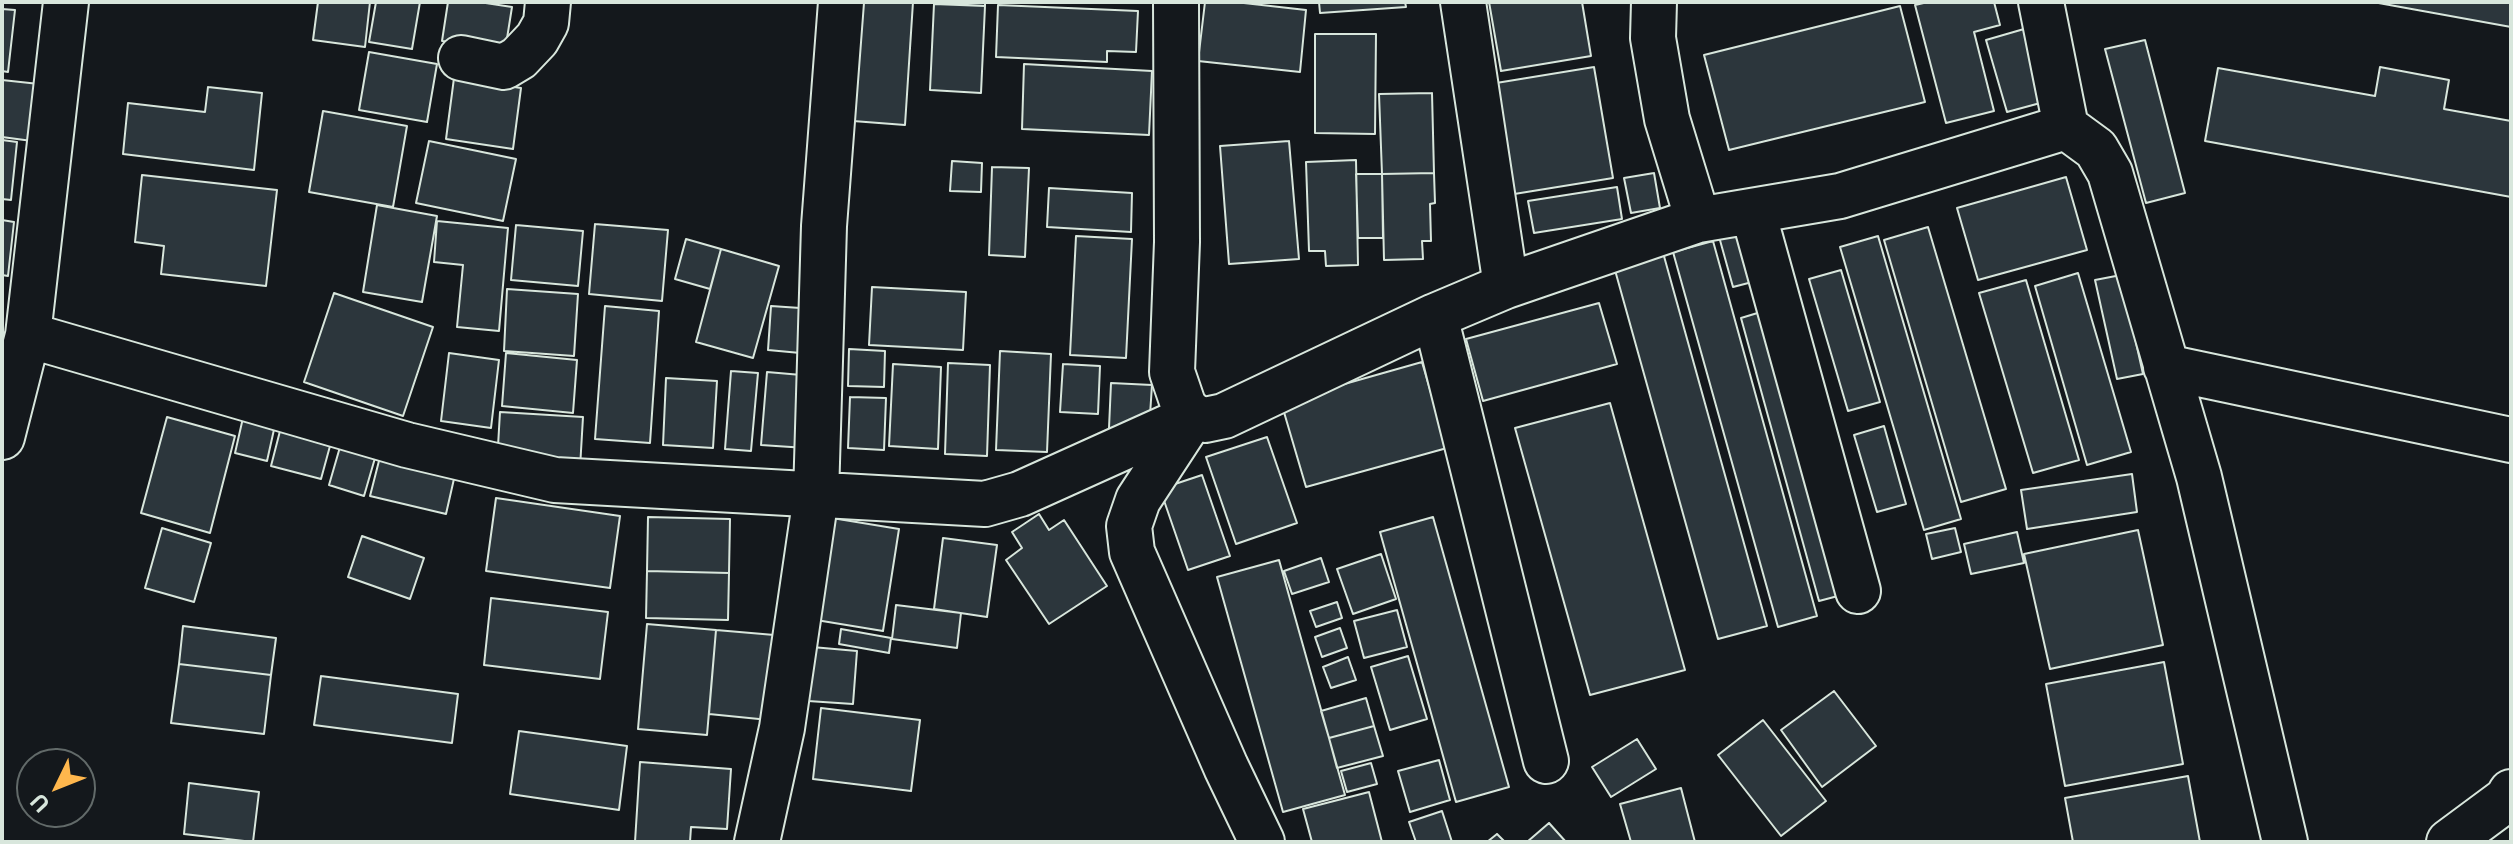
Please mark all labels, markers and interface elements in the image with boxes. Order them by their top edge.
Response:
north arrow [16,748,96,828]
text: U [25,788,55,818]

